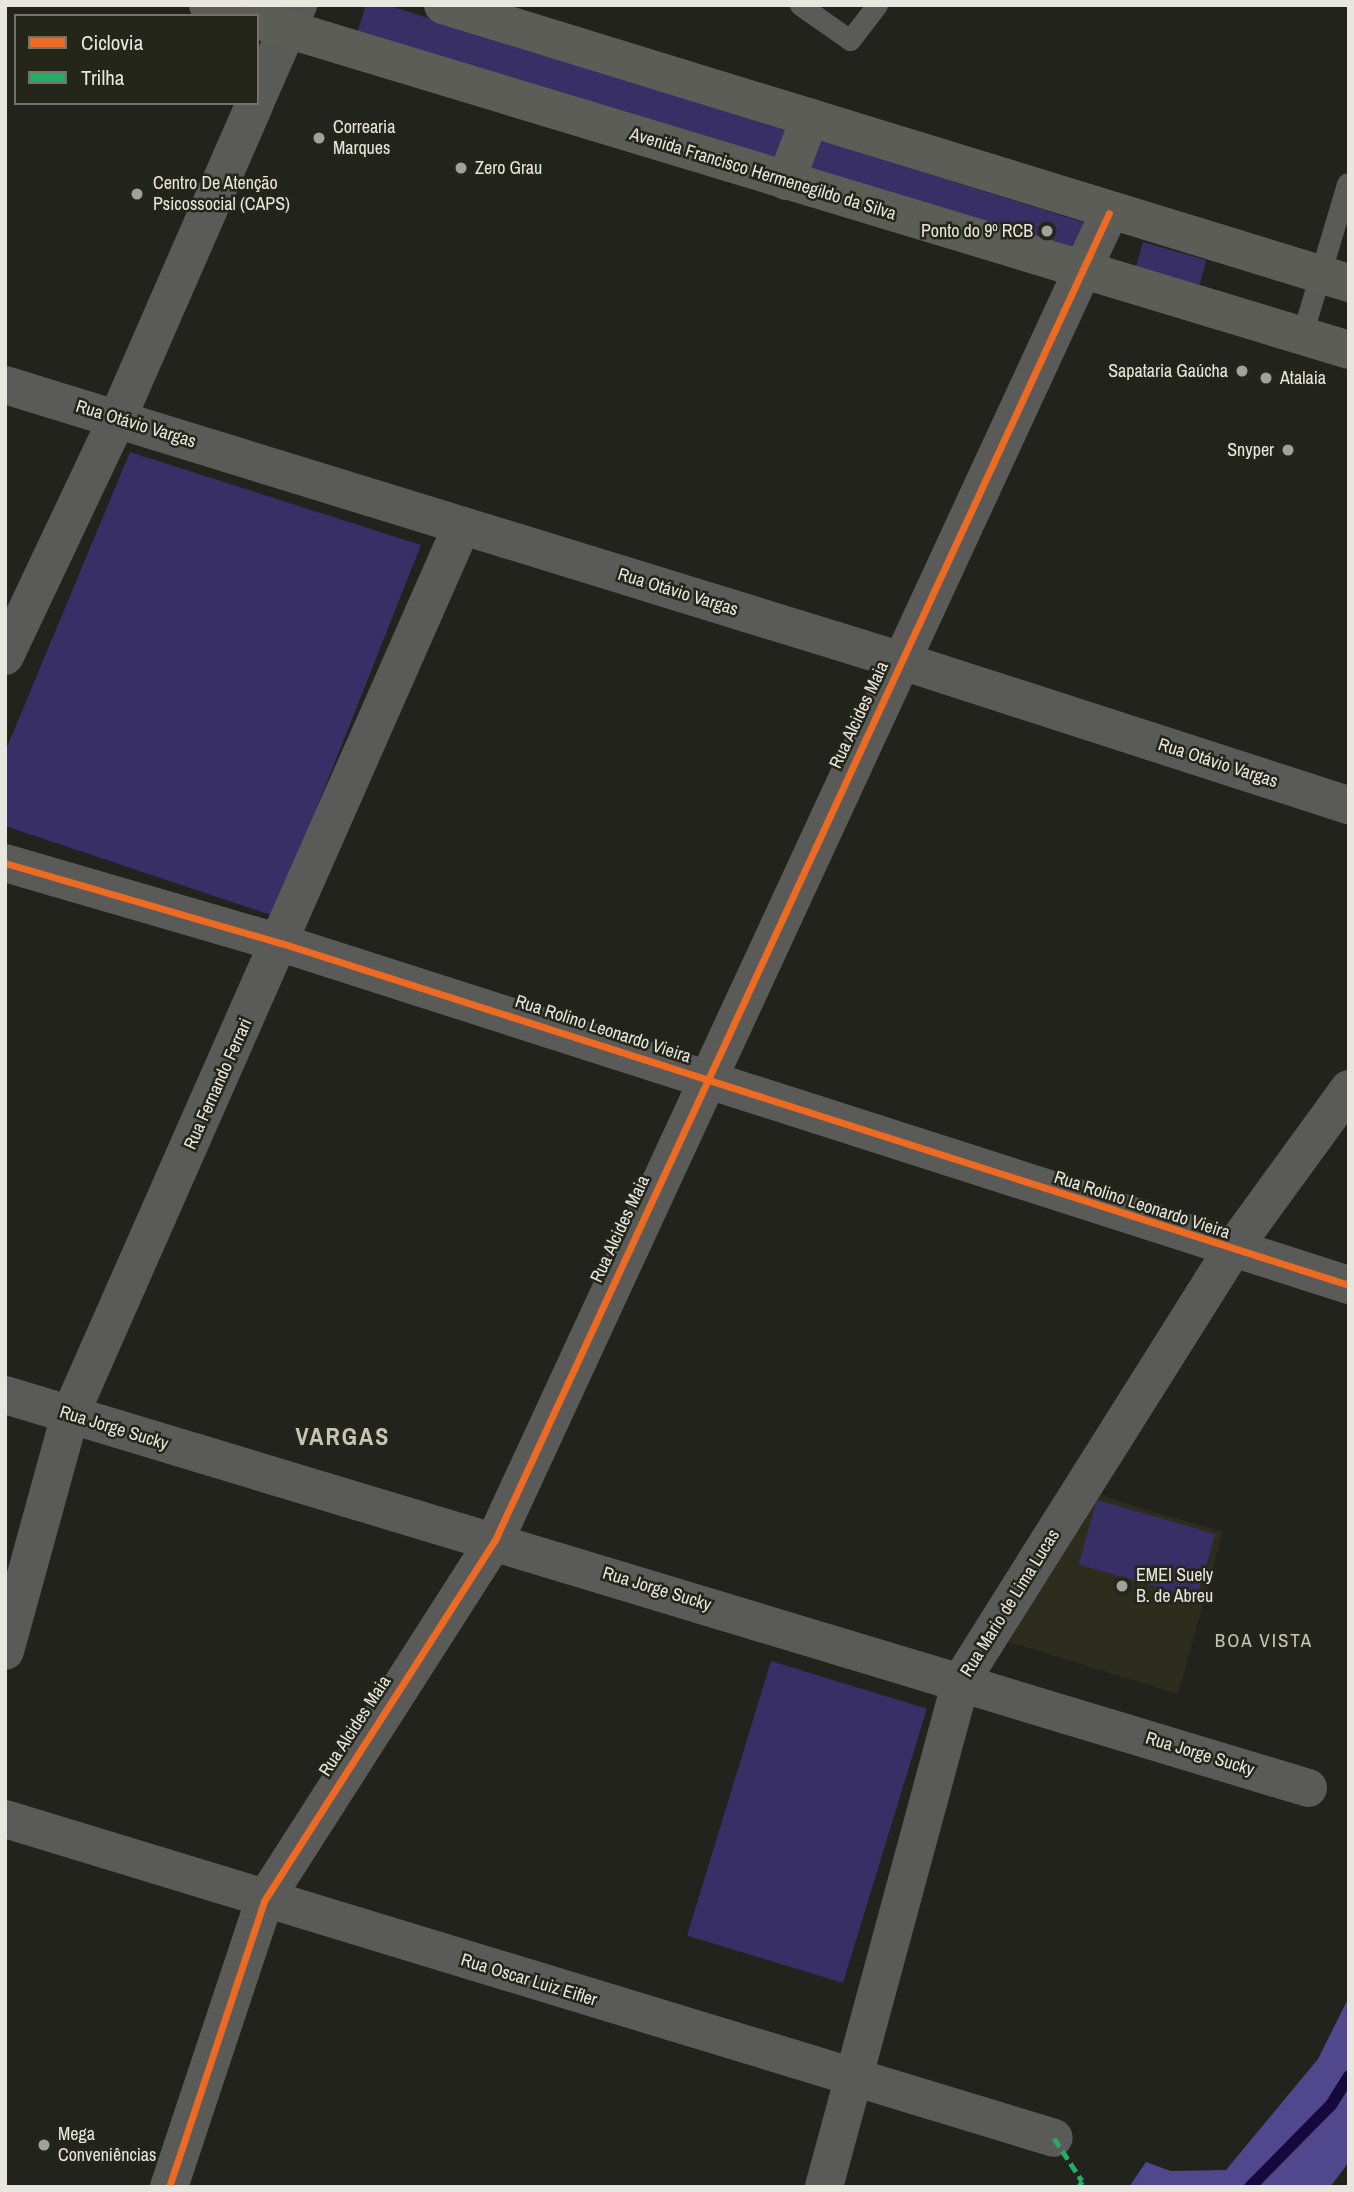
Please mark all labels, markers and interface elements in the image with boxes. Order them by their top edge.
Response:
legend [14,14,259,105]
text: Ciclovia [81,28,143,57]
text: Trilha [81,63,124,92]
place label: Correaria Marques [333,117,395,160]
street label: Avenida Francisco Hermenegildo da Silva [627,123,899,225]
marker: Correaria Marques [311,130,327,146]
place label: Zero Grau [475,157,542,179]
marker: Zero Grau [453,160,469,176]
place label: Centro De Atenção Psicossocial (CAPS) [153,173,290,216]
marker: Centro De Atenção Psicossocial (CAPS) [127,184,147,204]
place label: Ponto do 9º RCB [921,220,1033,242]
marker: Ponto do 9º RCB [1039,223,1055,239]
place label: Sapataria Gaúcha [1108,360,1228,382]
marker: Sapataria Gaúcha [1234,363,1250,379]
place label: Atalaia [1280,367,1326,389]
marker: Atalaia [1258,370,1274,386]
street label: Rua Otávio Vargas [73,395,199,453]
place label: Snyper [1227,439,1274,461]
marker: Snyper [1280,442,1296,458]
street label: Rua Otávio Vargas [615,563,741,621]
street label: Rua Alcides Maia [825,658,893,772]
street label: Rua Otávio Vargas [1155,733,1281,793]
street label: Rua Rolino Leonardo Vieira [512,990,694,1068]
street label: Rua Fernando Ferrari [179,1015,257,1153]
street label: Rua Rolino Leonardo Vieira [1051,1166,1233,1244]
street label: Rua Alcides Maia [586,1172,654,1286]
street label: Rua Jorge Sucky [57,1401,171,1455]
district label: VARGAS [296,1423,390,1451]
street label: Rua Mario de Lima Lucas [956,1525,1064,1681]
street label: Rua Jorge Sucky [600,1562,714,1616]
place label: EMEI Suely B. de Abreu [1136,1565,1214,1608]
marker: EMEI Suely B. de Abreu [1114,1578,1130,1594]
district label: BOA VISTA [1216,1630,1312,1652]
street label: Rua Alcides Maia [314,1671,396,1781]
street label: Rua Jorge Sucky [1143,1727,1257,1781]
street label: Rua Oscar Luiz Eifler [458,1949,600,2011]
place label: Mega Conveniências [58,2124,156,2166]
marker: Mega Conveniências [36,2137,52,2153]

